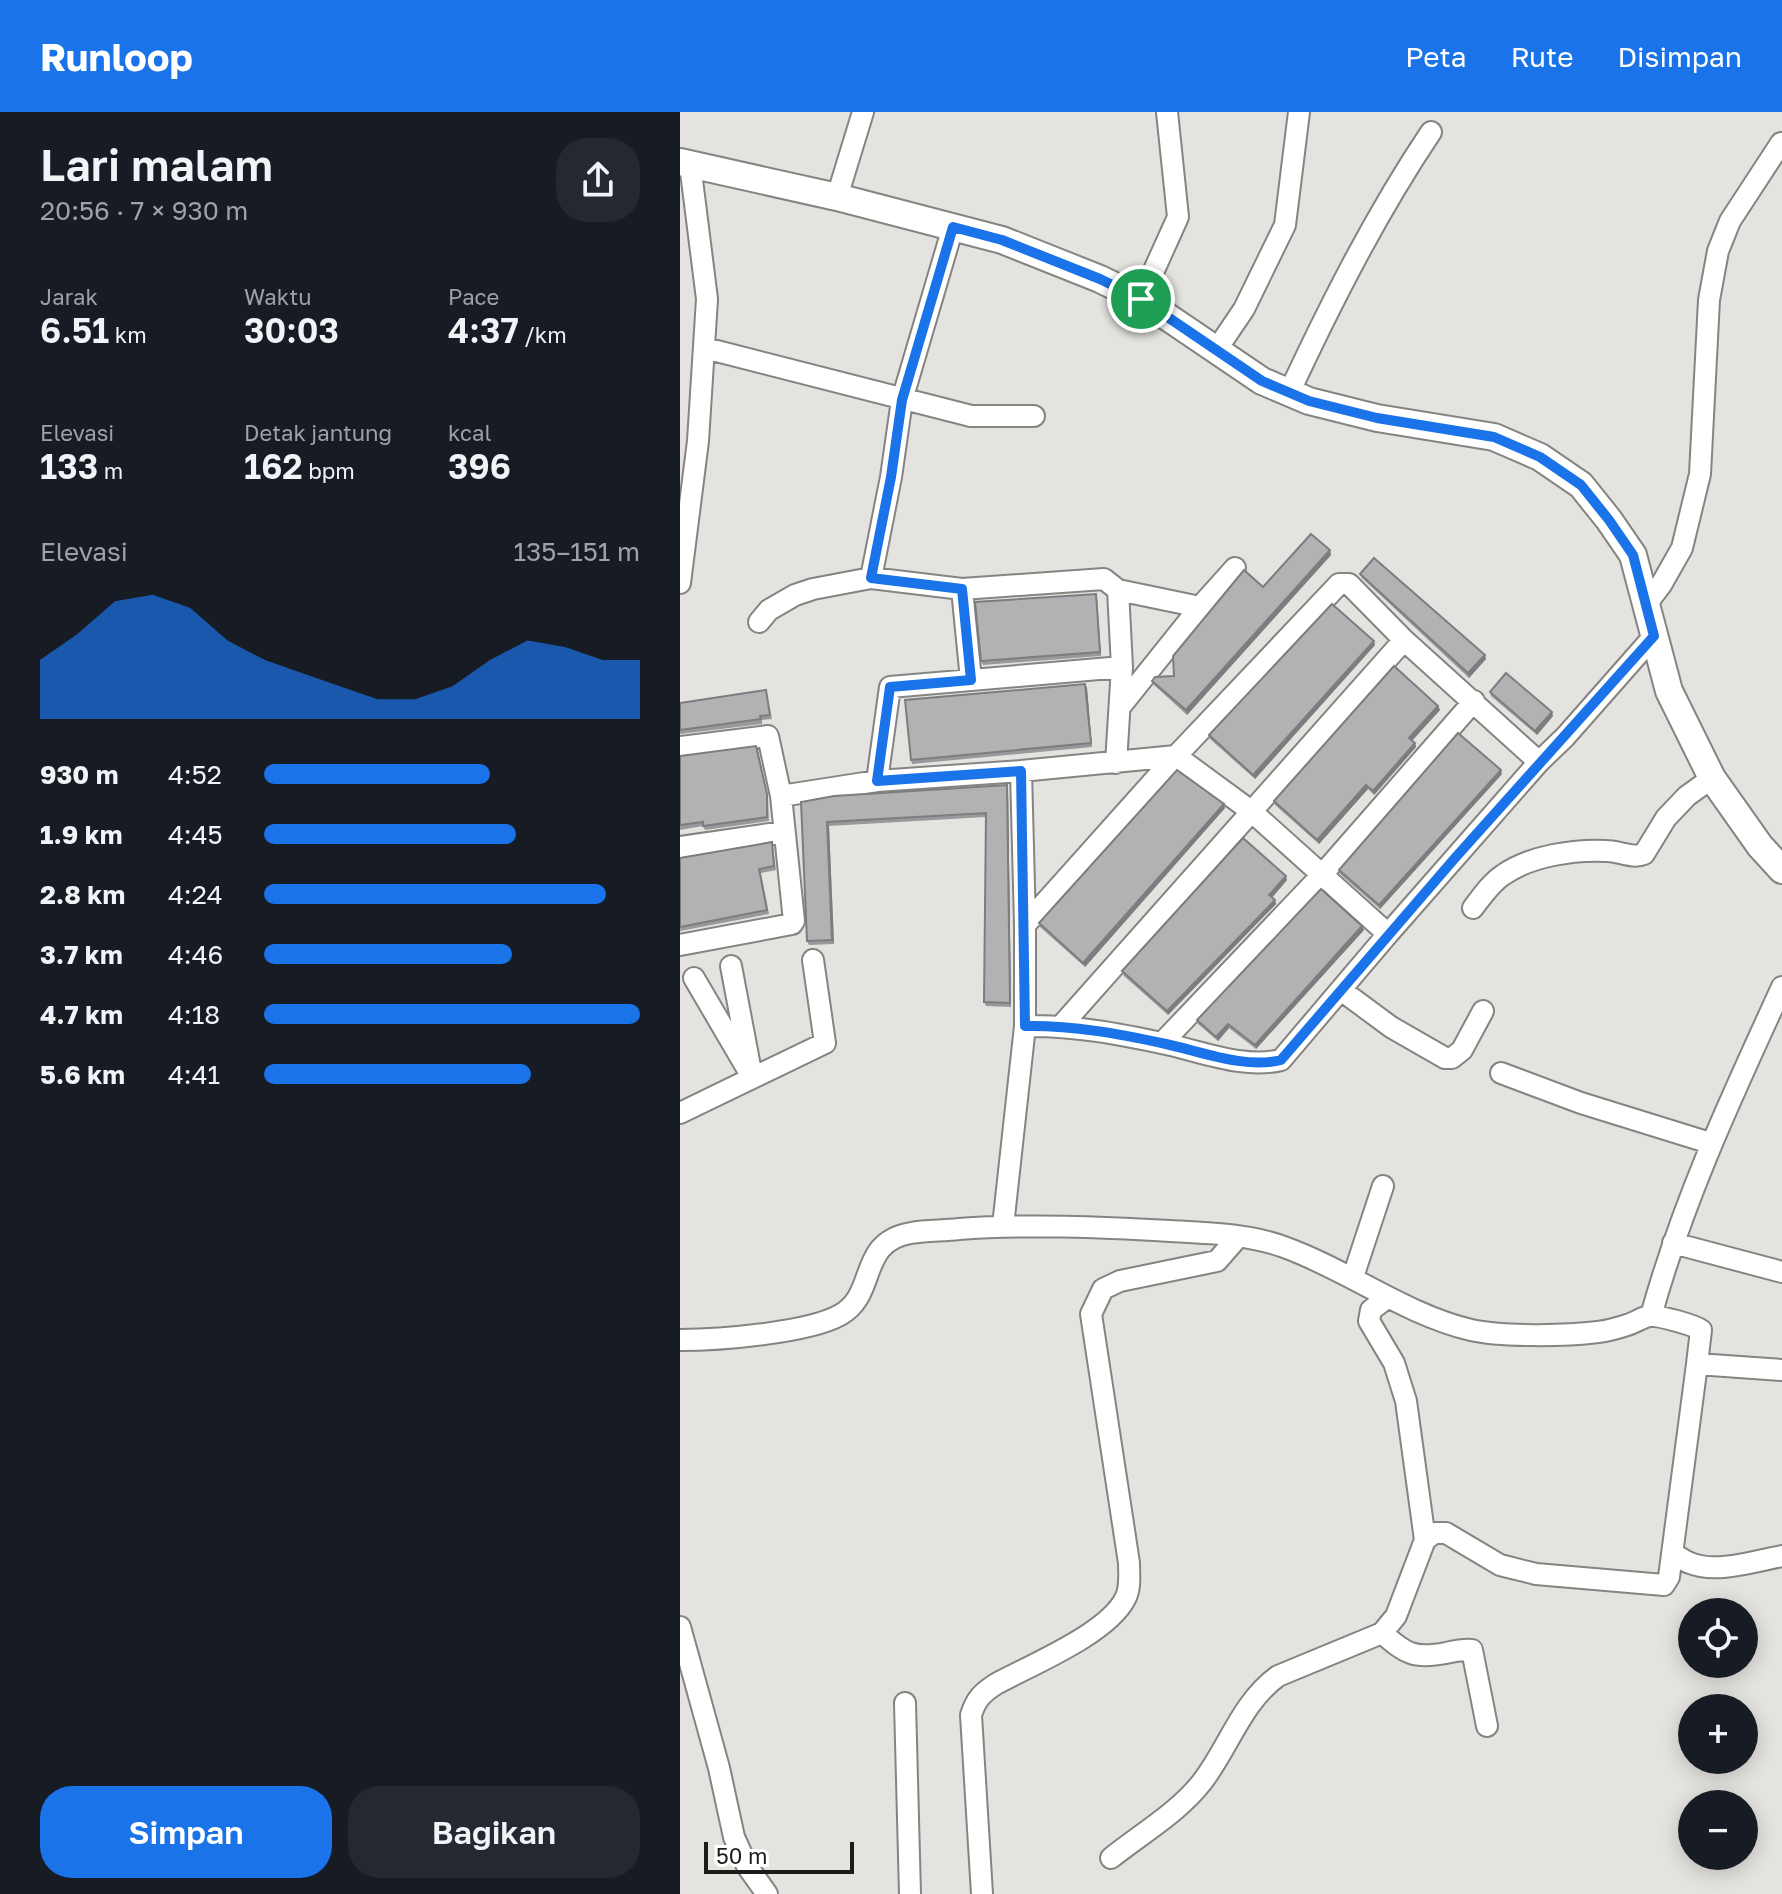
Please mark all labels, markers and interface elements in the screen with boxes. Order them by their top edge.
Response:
text: Runloop [40,34,193,79]
text: Peta [1405,40,1467,73]
text: Rute [1511,40,1574,73]
text: Disimpan [1618,40,1742,73]
text: Lari malam [40,138,273,191]
button: share [556,138,640,222]
text: 20:56 · 7 × 930 m [40,195,248,226]
pin [1107,265,1175,333]
icon: arrive [1119,277,1163,321]
text: Jarak [40,283,98,310]
text: Waktu [244,283,312,310]
text: Pace [448,283,499,310]
text: 6.51 [40,310,109,350]
text: 30:03 [244,310,339,350]
text: 4:37 [448,310,519,350]
text: km [109,321,147,348]
text: /km [519,321,567,348]
text: Elevasi [40,419,114,446]
text: Detak jantung [244,419,392,446]
text: kcal [448,419,491,446]
text: 133 [40,446,98,486]
text: 162 [244,446,303,486]
text: 396 [448,446,511,486]
text: m [98,457,123,484]
text: bpm [303,457,355,484]
text: Elevasi [40,536,128,567]
text: 135–151 m [514,536,640,567]
text: 930 m [40,759,119,790]
text: 4:52 [168,759,222,790]
text: 1.9 km [40,819,123,850]
text: 4:45 [168,819,223,850]
text: 2.8 km [40,879,125,910]
text: 4:24 [168,879,223,910]
text: 3.7 km [40,939,123,970]
text: 4:46 [168,939,223,970]
text: 4.7 km [40,999,123,1030]
text: 4:18 [168,999,220,1030]
text: 5.6 km [40,1059,125,1090]
text: 4:41 [168,1059,220,1090]
map controls [1678,1598,1758,1870]
button: locate [1678,1598,1758,1678]
button: + [1678,1694,1758,1774]
button: Simpan [40,1786,332,1878]
button: Bagikan [348,1786,640,1878]
button: − [1678,1790,1758,1870]
scale bar [704,1838,854,1874]
text: 50 m [716,1842,767,1869]

